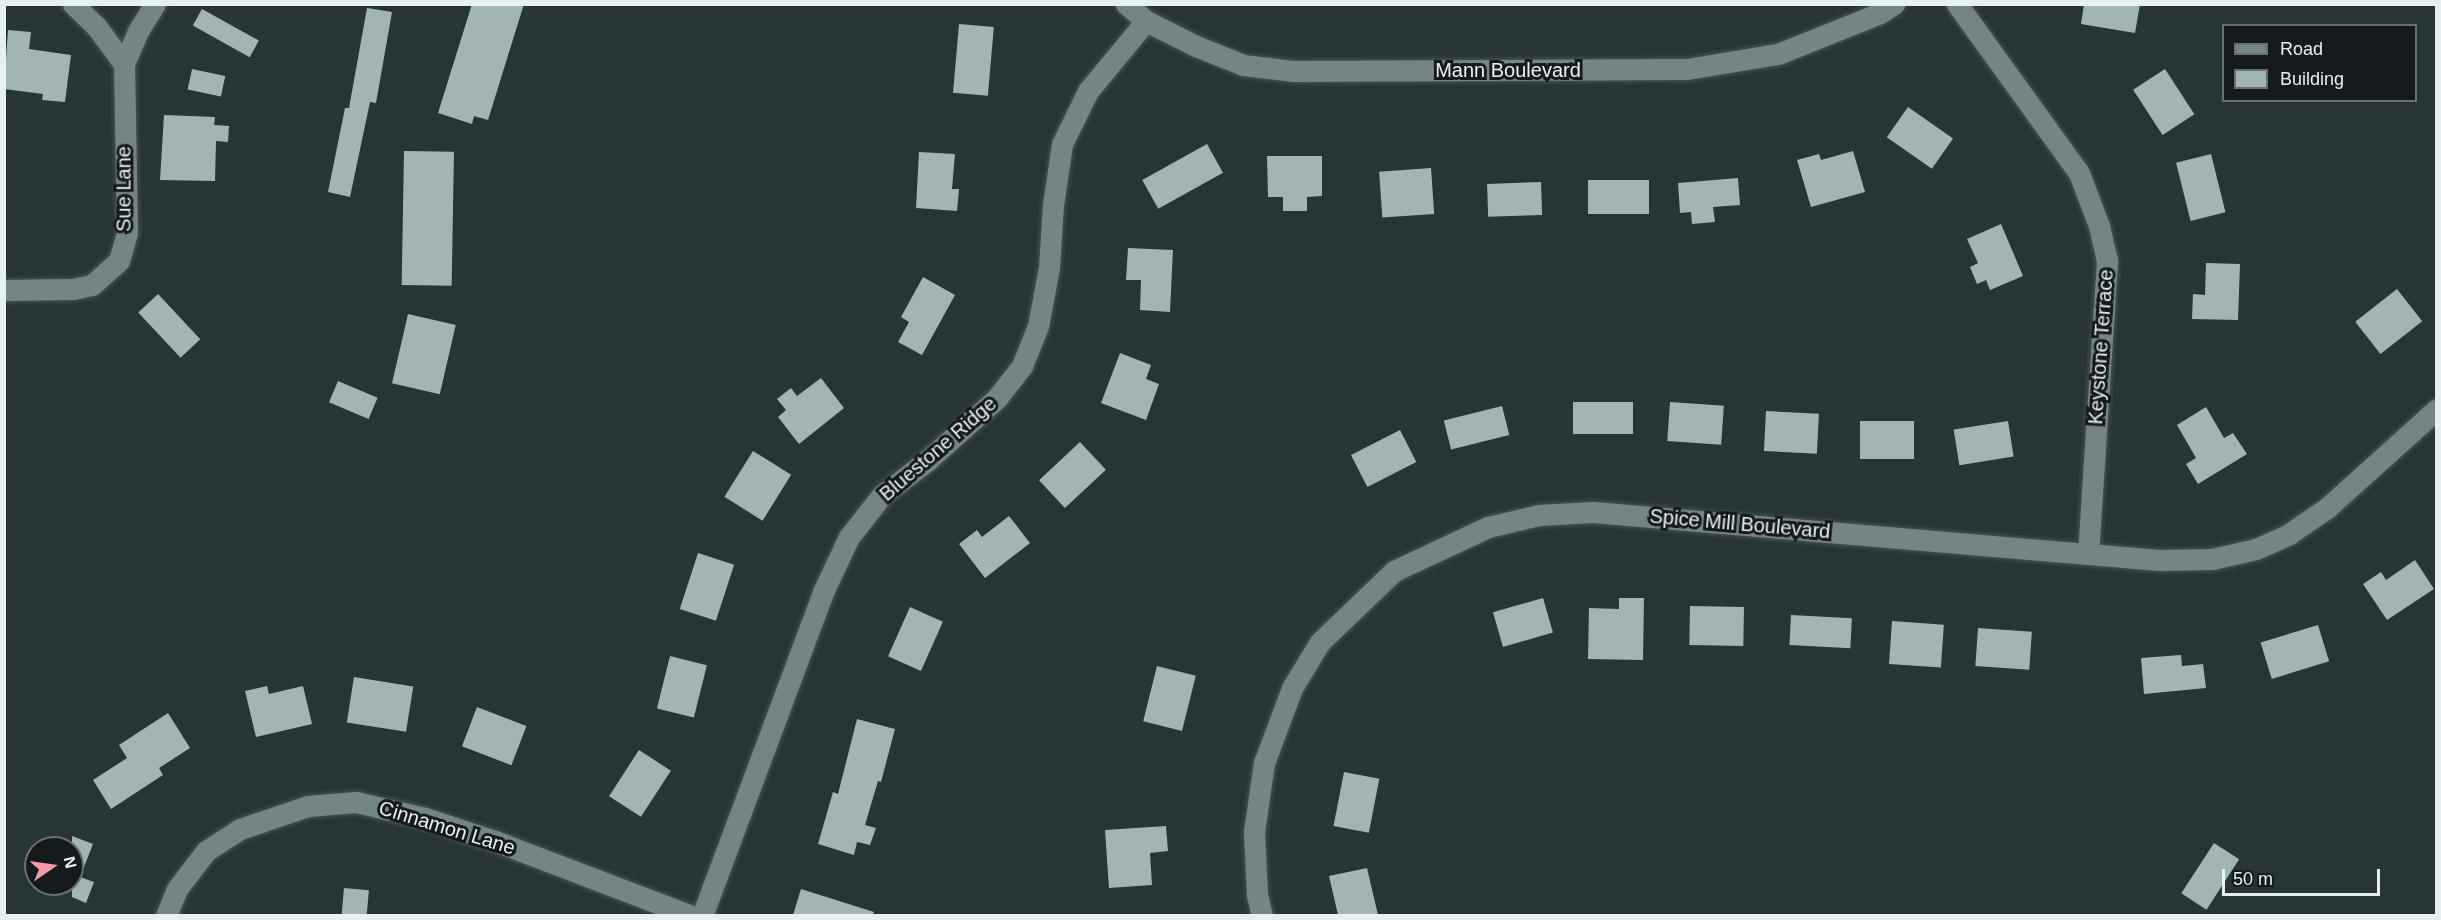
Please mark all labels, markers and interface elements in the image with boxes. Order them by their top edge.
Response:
legend [2222,24,2417,102]
text: Road [2280,39,2323,59]
street label: Mann Boulevard [1435,58,1581,82]
text: Building [2280,69,2344,89]
street label: Sue Lane [112,146,136,232]
street label: Keystone Terrace [2084,269,2118,425]
street label: Bluestone Ridge [875,392,1001,506]
street label: Spice Mill Boulevard [1649,504,1831,544]
street label: Cinnamon Lane [376,796,518,860]
north arrow [24,836,84,896]
text: N [60,855,80,870]
scale bar [2225,857,2382,895]
text: 50 m [2233,869,2273,889]

